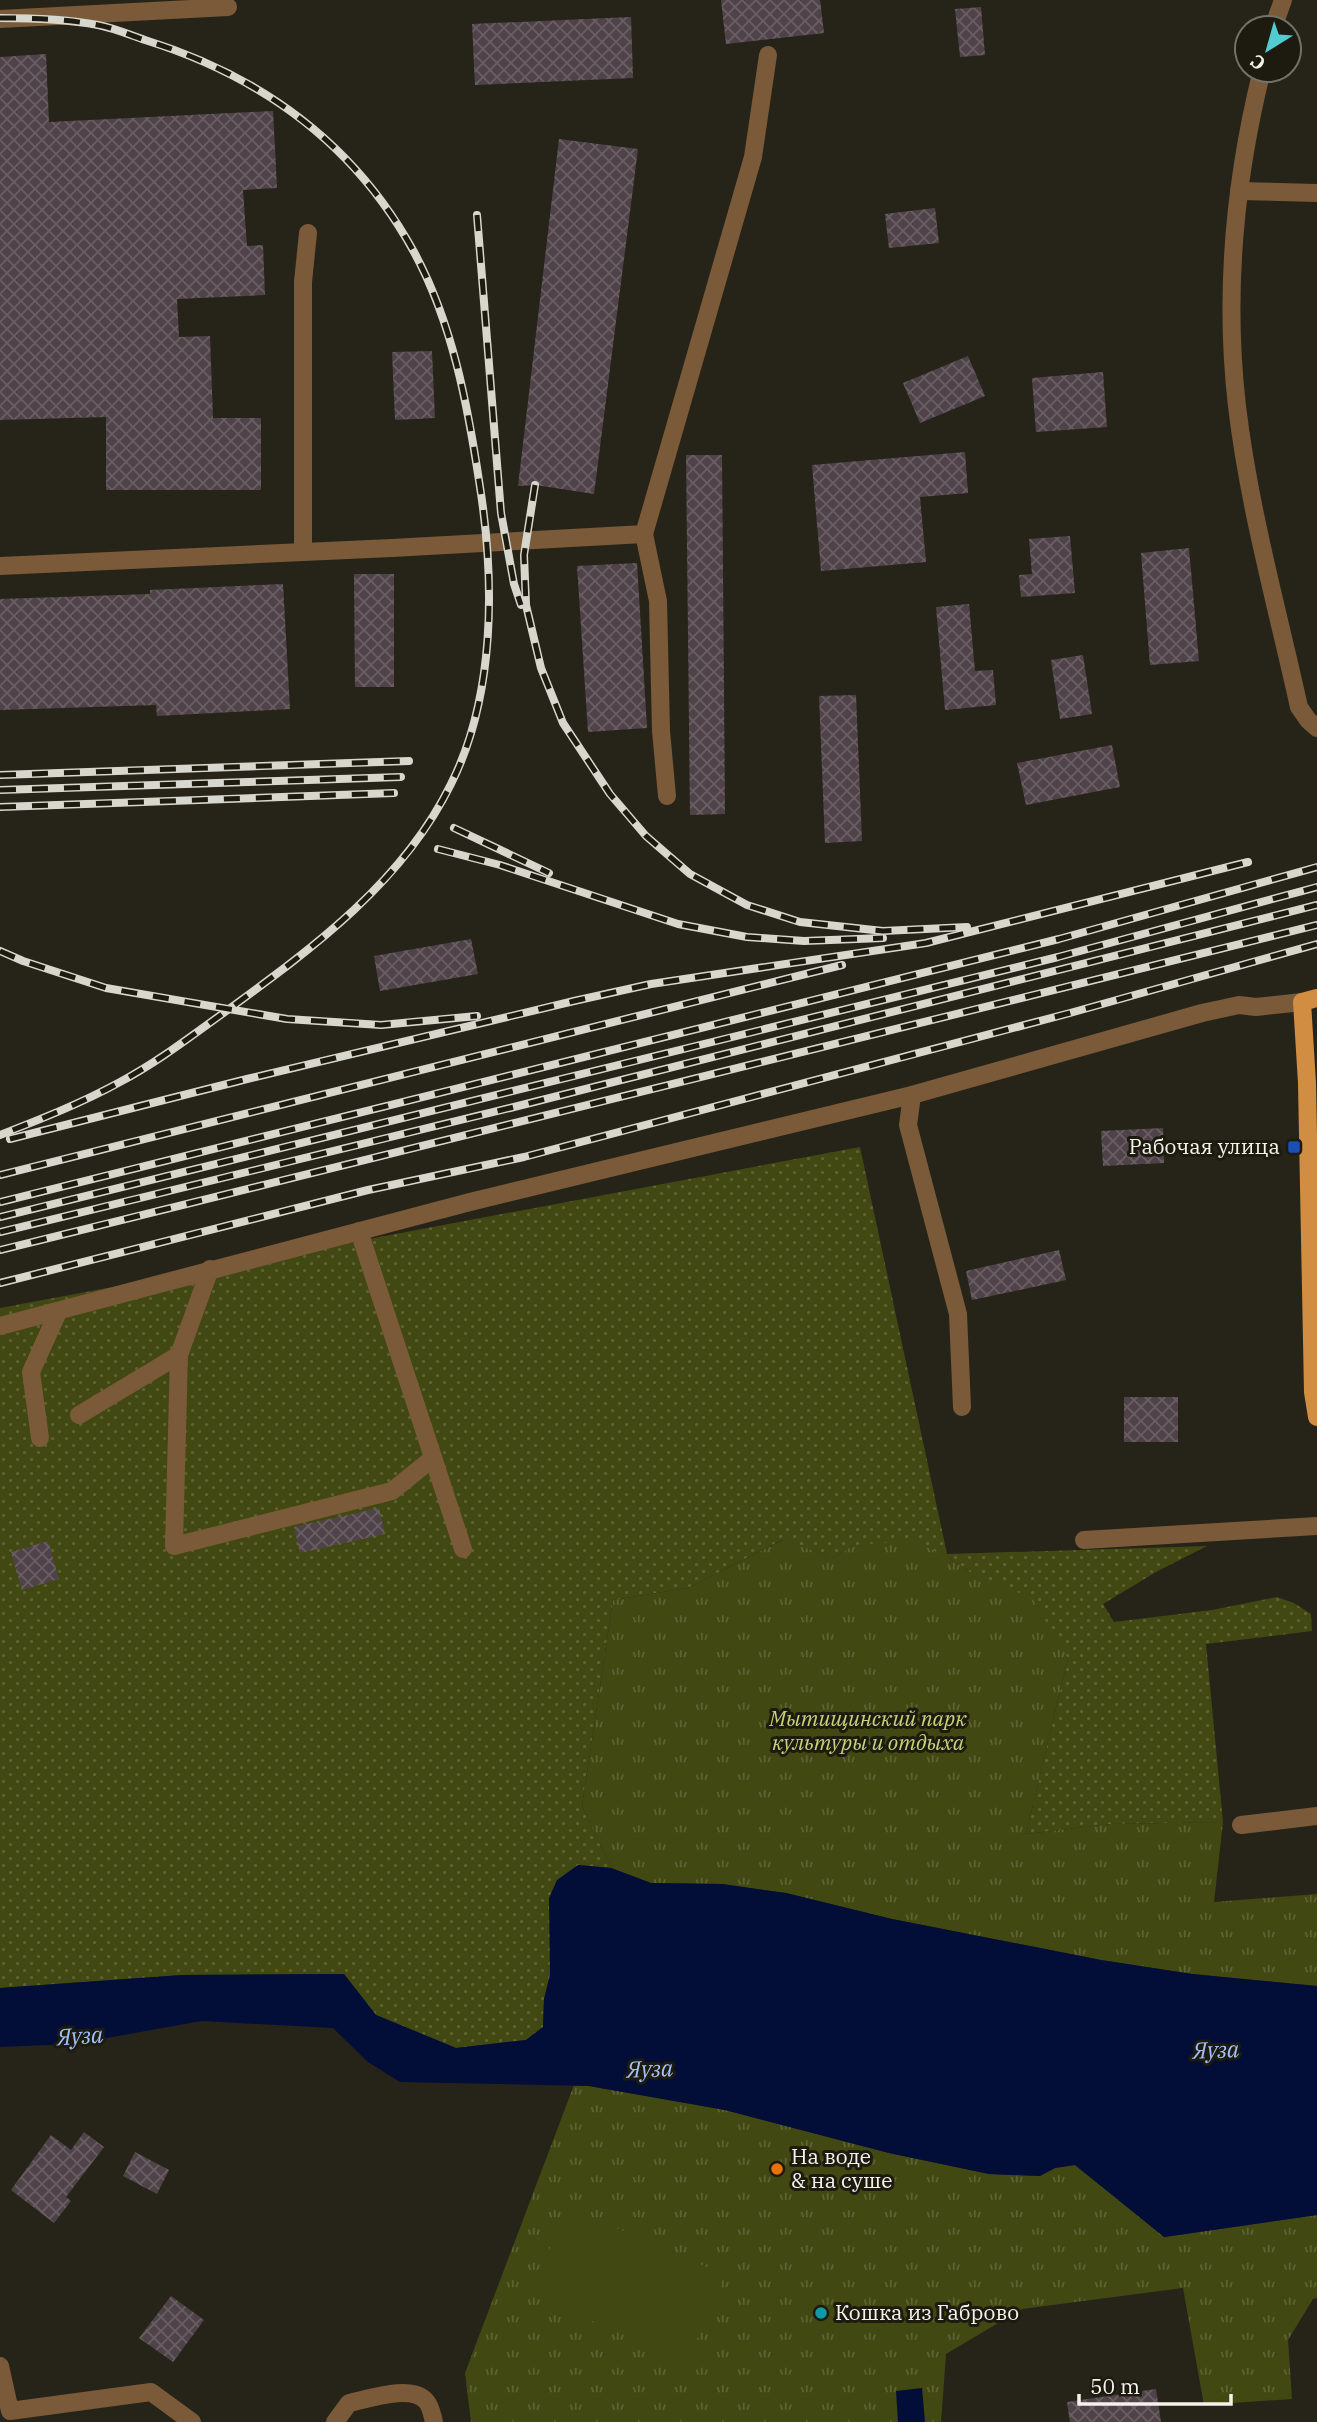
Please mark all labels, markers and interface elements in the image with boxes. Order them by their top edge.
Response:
north arrow [1233,14,1303,84]
text: С [1245,49,1270,76]
place label: Рабочая улица [1129,1132,1280,1160]
marker: Рабочая улица [1286,1139,1302,1155]
park label: Мытищинский парк культуры и отдыха [768,1704,967,1756]
water label: Яуза [54,2018,105,2052]
water label: Яуза [1190,2033,1240,2065]
water label: Яуза [624,2052,674,2084]
place label: На воде & на суше [791,2142,893,2194]
marker: На воде & на суше [769,2161,785,2177]
place label: Кошка из Габрово [835,2298,1019,2326]
marker: Кошка из Габрово [813,2305,829,2321]
scale bar [1079,2362,1231,2406]
text: 50 m [1090,2372,1140,2400]

